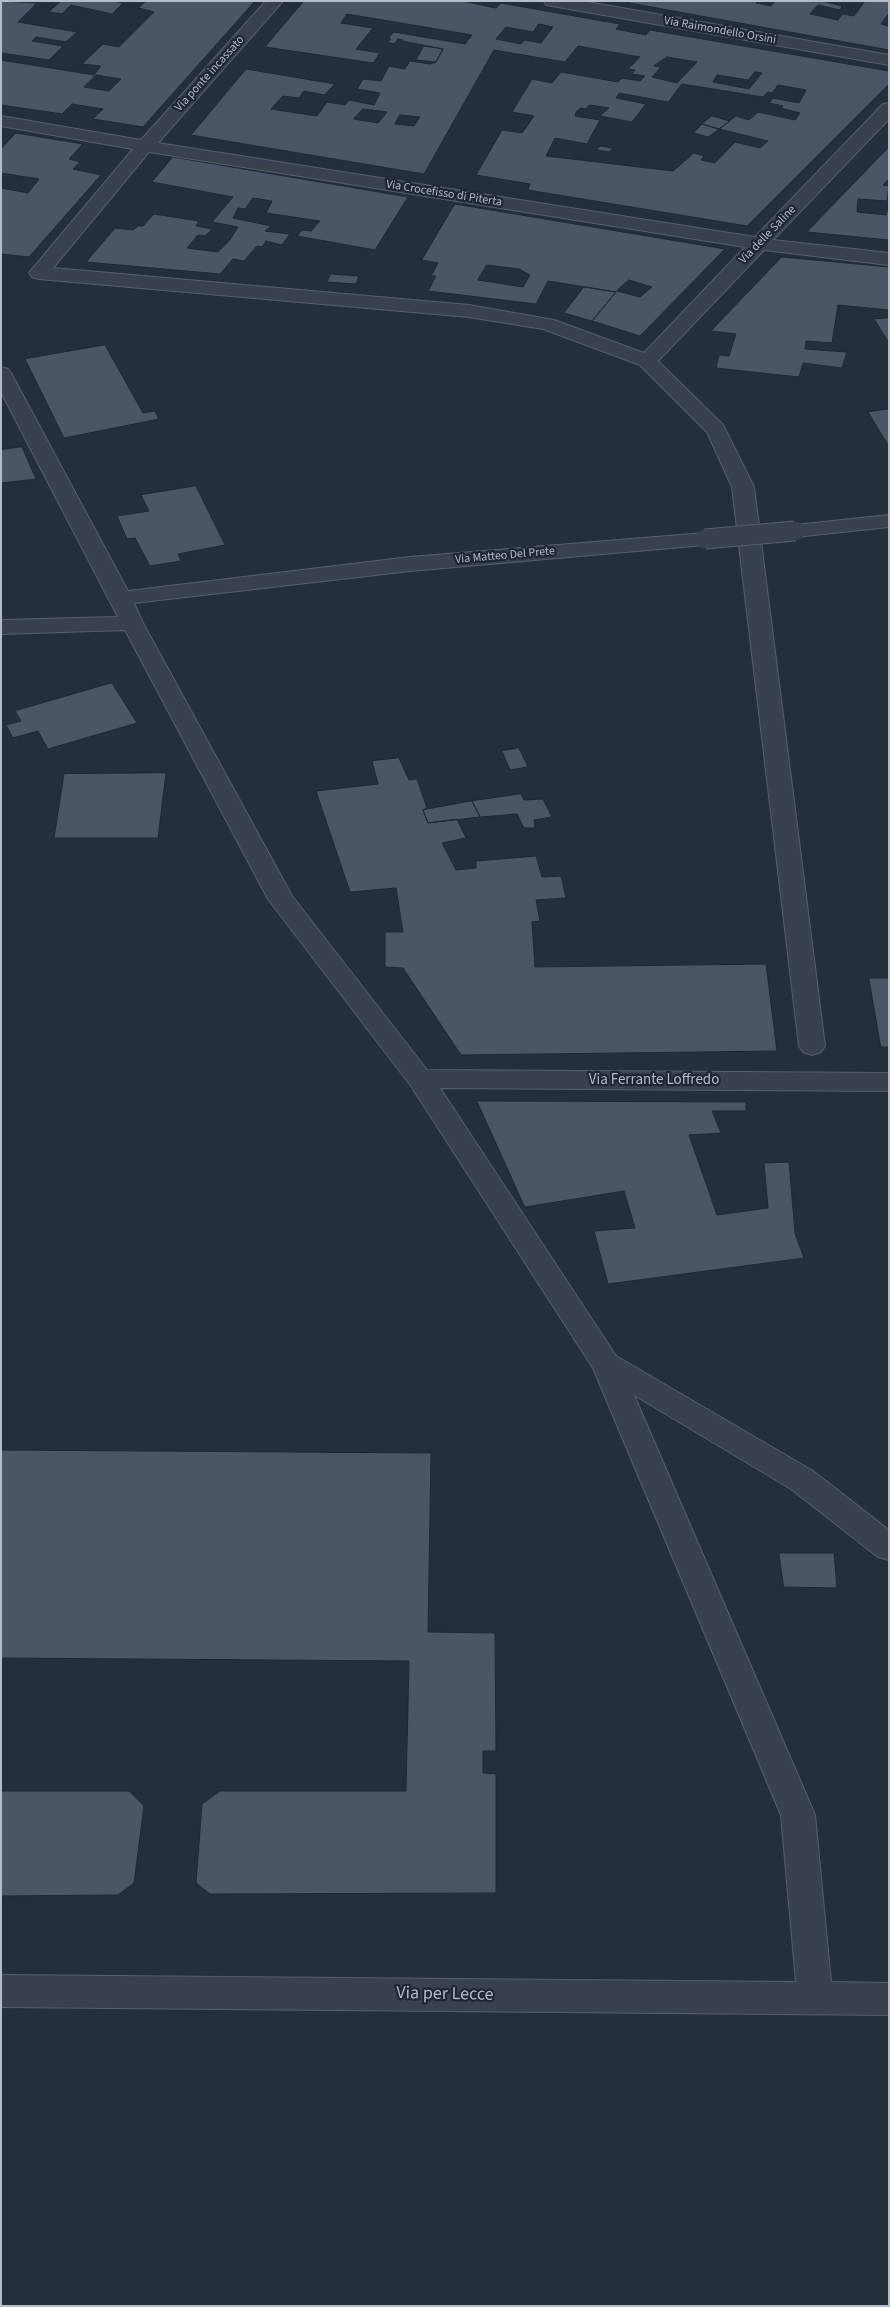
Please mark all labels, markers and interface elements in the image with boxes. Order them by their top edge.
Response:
street label: Via Raimondello Orsini [663,14,777,48]
street label: Via ponte incassato [172,33,248,115]
street label: Via Crocefisso di Piterta [385,178,503,210]
street label: Via delle Saline [737,203,799,267]
street label: Via Matteo Del Prete [455,544,555,568]
street label: Via Ferrante Loffredo [589,1072,719,1090]
street label: Via per Lecce [396,1983,494,2007]

